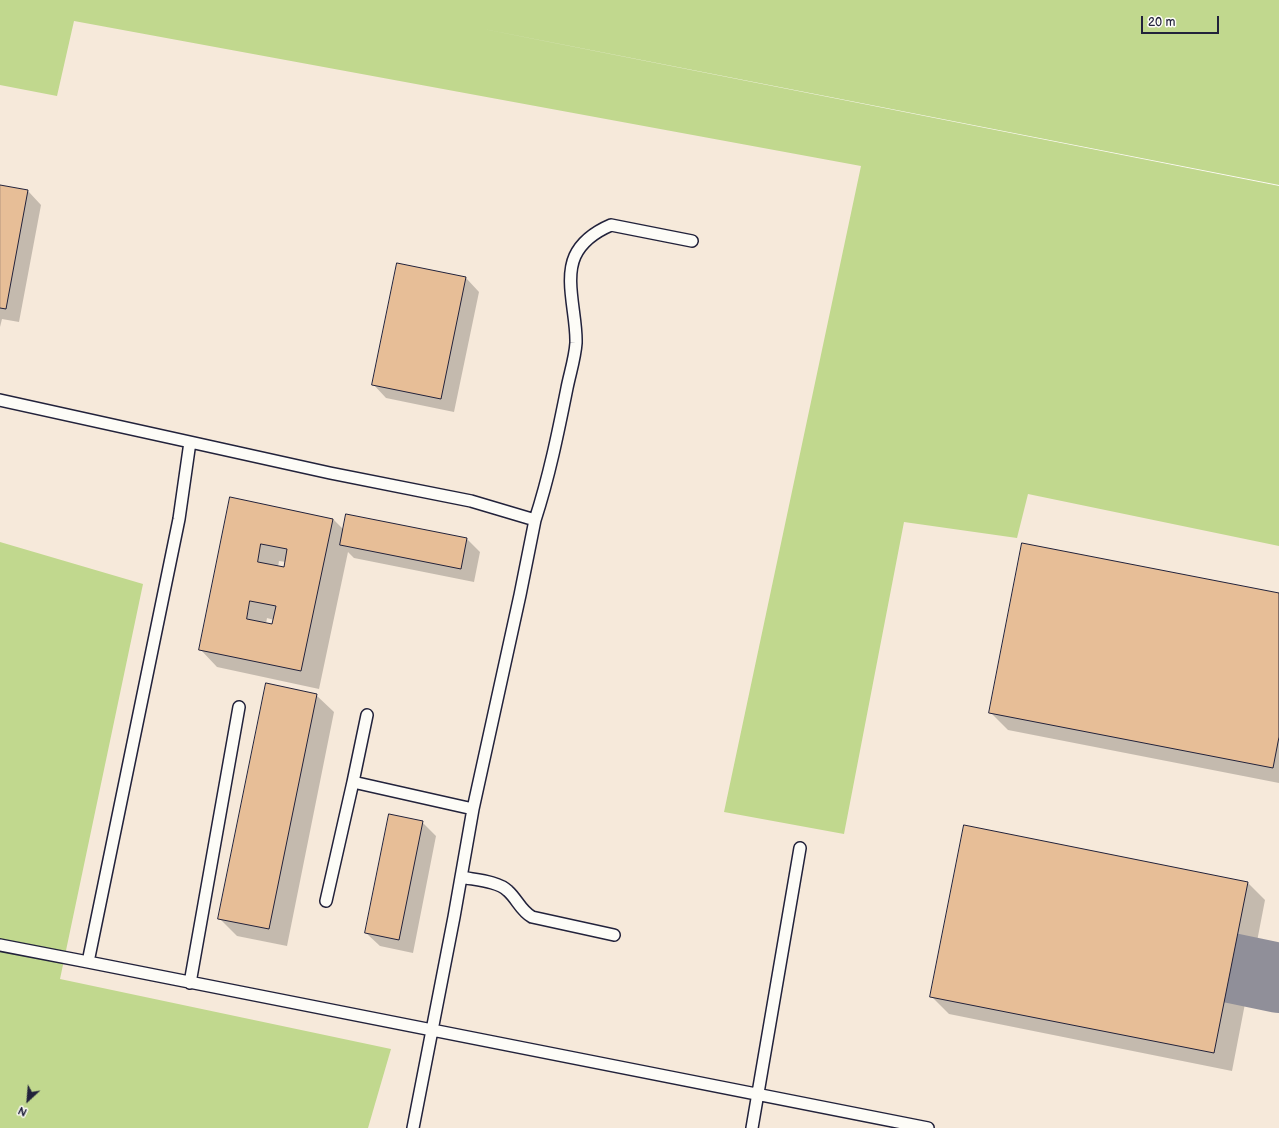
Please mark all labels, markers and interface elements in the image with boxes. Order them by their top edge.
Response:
scale bar [1143,8,1221,34]
text: 20 m [1148,15,1175,30]
north arrow [8,1080,48,1120]
text: N [16,1104,29,1119]

